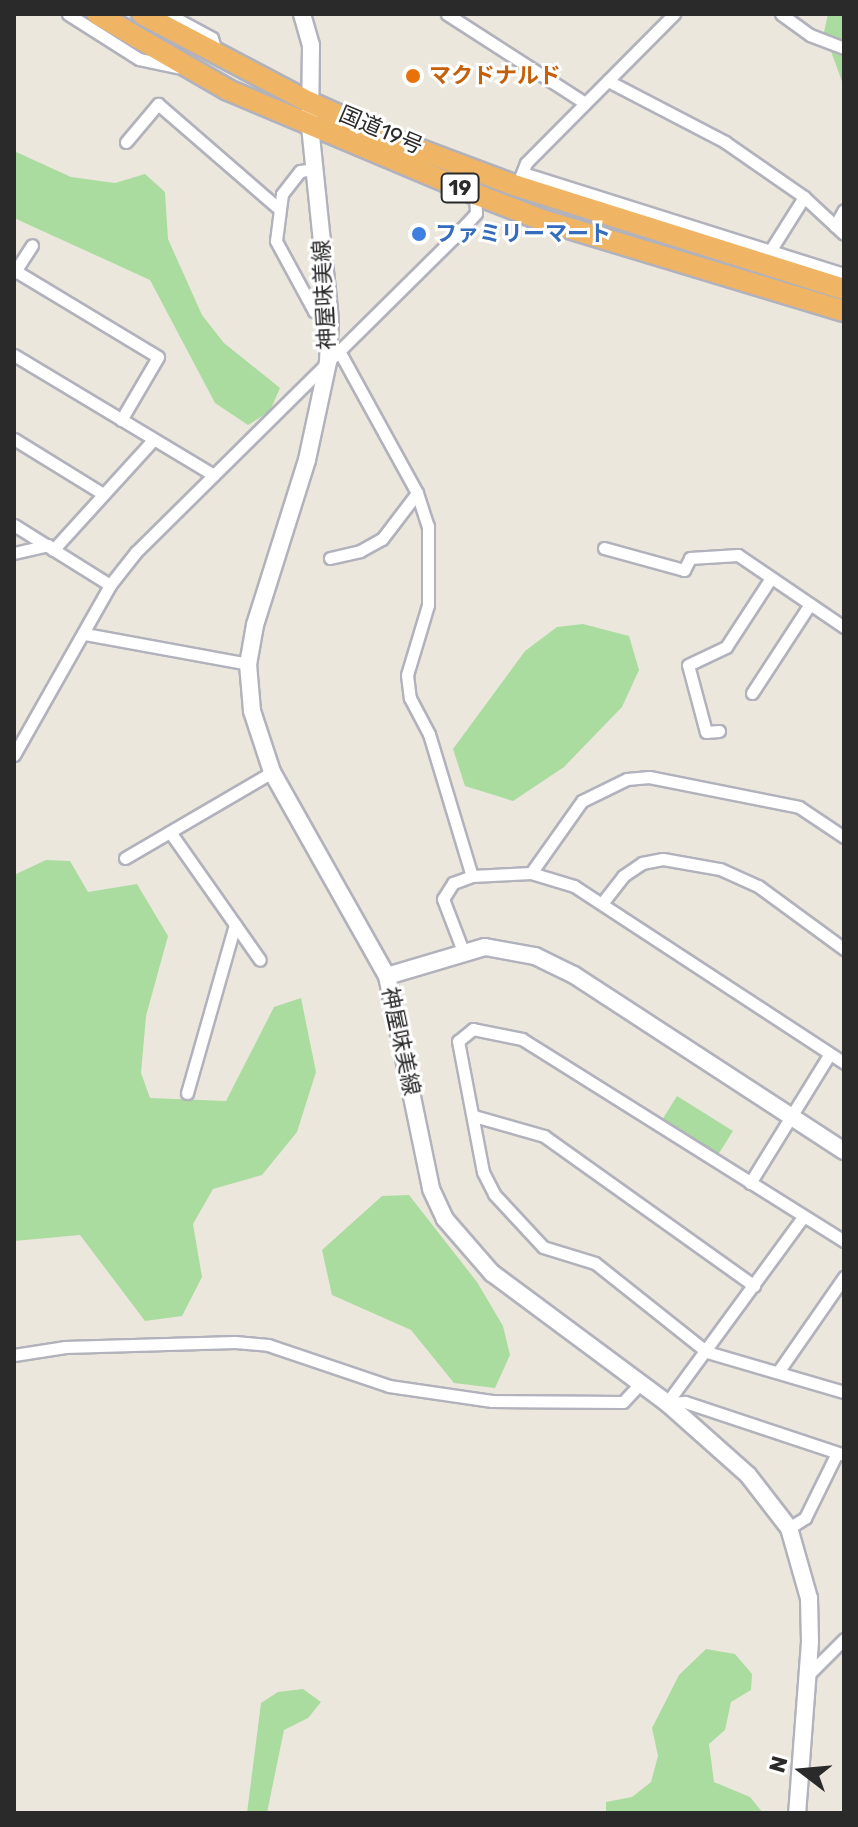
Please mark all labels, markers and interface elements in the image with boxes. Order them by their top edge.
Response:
place label: マクドナルド [429,63,561,89]
marker: マクドナルド [404,67,422,85]
street label: 国道19号 [335,101,427,159]
road number: 19 [440,172,480,204]
place label: ファミリーマート [435,221,611,247]
marker: ファミリーマート [410,225,428,243]
street label: 神屋味美線 [308,239,340,351]
street label: 神屋味美線 [377,984,425,1098]
north arrow [762,1731,842,1811]
text: N [763,1753,794,1776]

